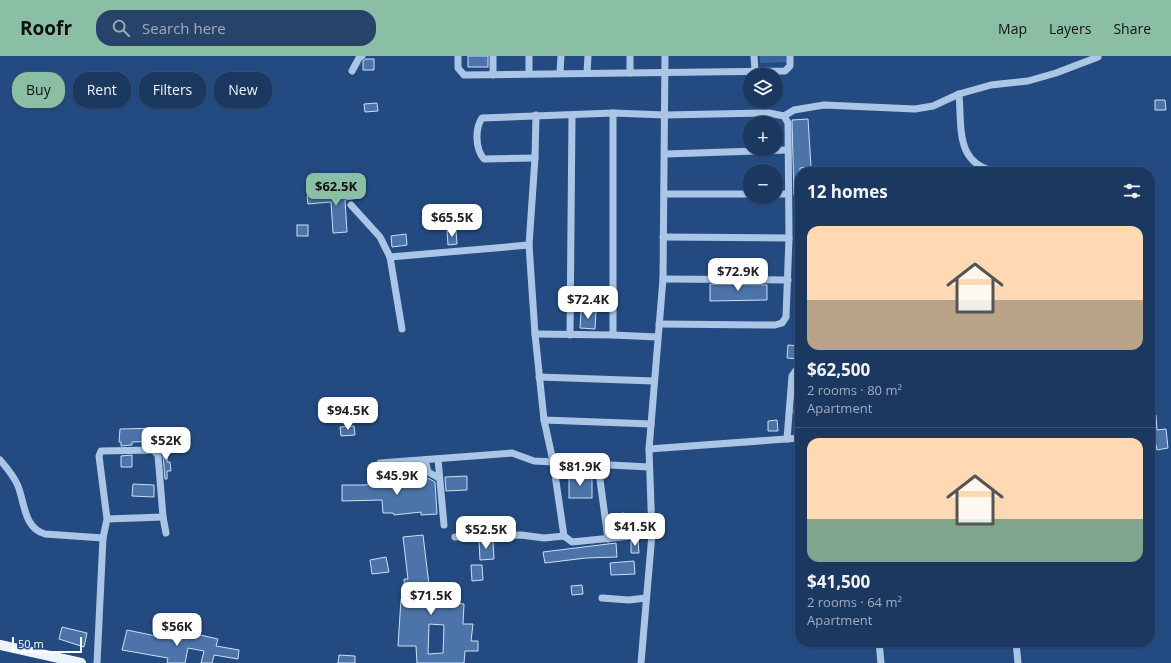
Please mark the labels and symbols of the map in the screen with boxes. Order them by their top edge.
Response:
pin: $62.5K [303,173,369,207]
pin: $65.5K [419,204,485,238]
pin: $72.9K [705,258,771,292]
pin: $72.4K [555,286,621,320]
pin: $94.5K [315,397,381,431]
pin: $52K [142,427,190,461]
pin: $81.9K [547,453,613,487]
pin: $45.9K [364,462,430,496]
pin: $41.5K [602,513,668,547]
pin: $52.5K [453,516,519,550]
pin: $71.5K [398,582,464,616]
pin: $56K [153,613,201,647]
scale bar [12,635,82,654]

